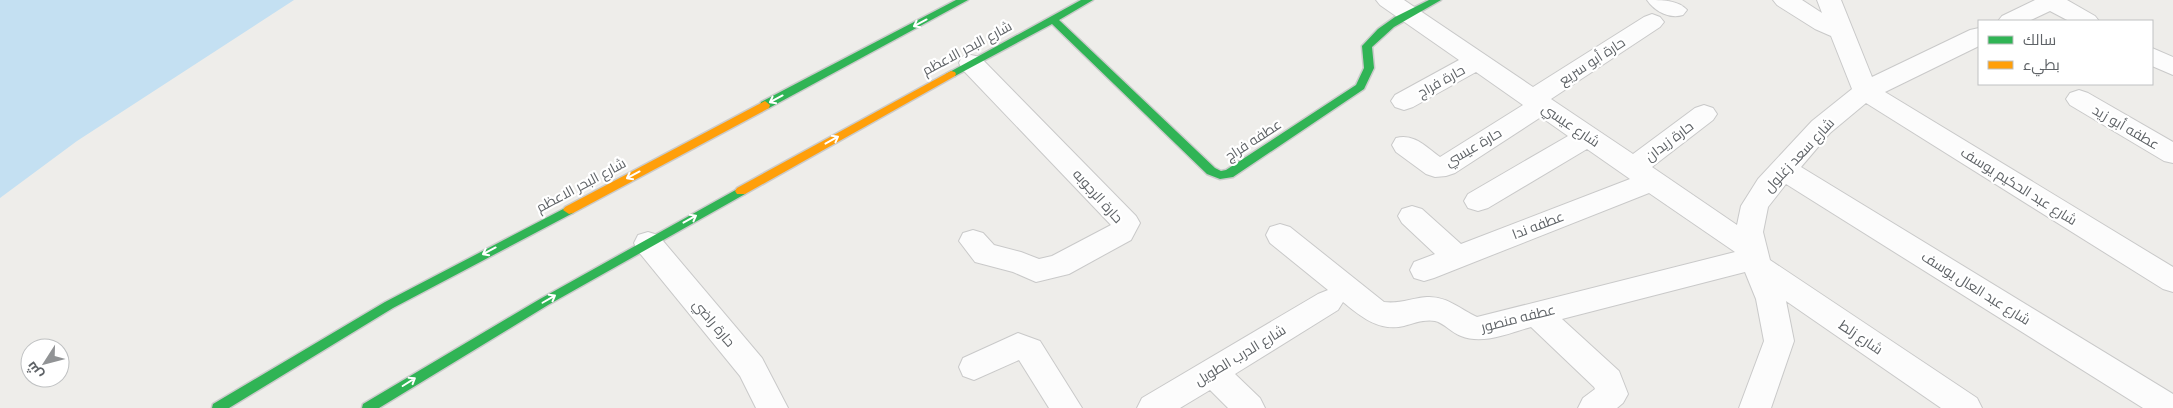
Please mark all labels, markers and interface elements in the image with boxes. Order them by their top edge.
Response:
street label: شارع البحر الاعظم [920,18,1015,80]
one-way arrow [913,19,928,28]
legend [1978,20,2153,85]
text: سالك [2023,31,2056,48]
street label: حارة أبو سريع [1555,33,1629,89]
text: بطيء [2023,56,2060,77]
street label: حارة فراج [1414,61,1468,101]
one-way arrow [770,94,784,104]
street label: شارع عيسي [1537,100,1603,153]
street label: عطفه أبو زيد [2090,101,2163,152]
street label: شارع سعد زغلول [1761,115,1838,196]
street label: عطفه فراج [1222,116,1285,165]
street label: حارة زيدان [1642,118,1696,164]
street label: حارة عيسي [1442,124,1506,172]
one-way arrow [824,135,839,144]
street label: شارع عبد الحكيم يوسف [1957,144,2080,230]
street label: شارع البحر الاعظم [534,155,629,217]
street label: حارة الرجوبه [1070,166,1126,226]
one-way arrow [626,170,640,180]
street label: عطفه ندا [1510,208,1566,242]
one-way arrow [683,214,698,224]
one-way arrow [482,246,497,256]
street label: شارع عبد العال يوسف [1918,248,2033,329]
one-way arrow [541,294,555,304]
street label: حارة راضي [687,296,738,352]
street label: عطفه منصور [1478,301,1557,335]
street label: شارع زلط [1836,317,1886,358]
street label: شارع الدرب الطويل [1192,321,1289,389]
north arrow [20,338,70,388]
text: ش [23,358,47,383]
one-way arrow [402,377,416,387]

